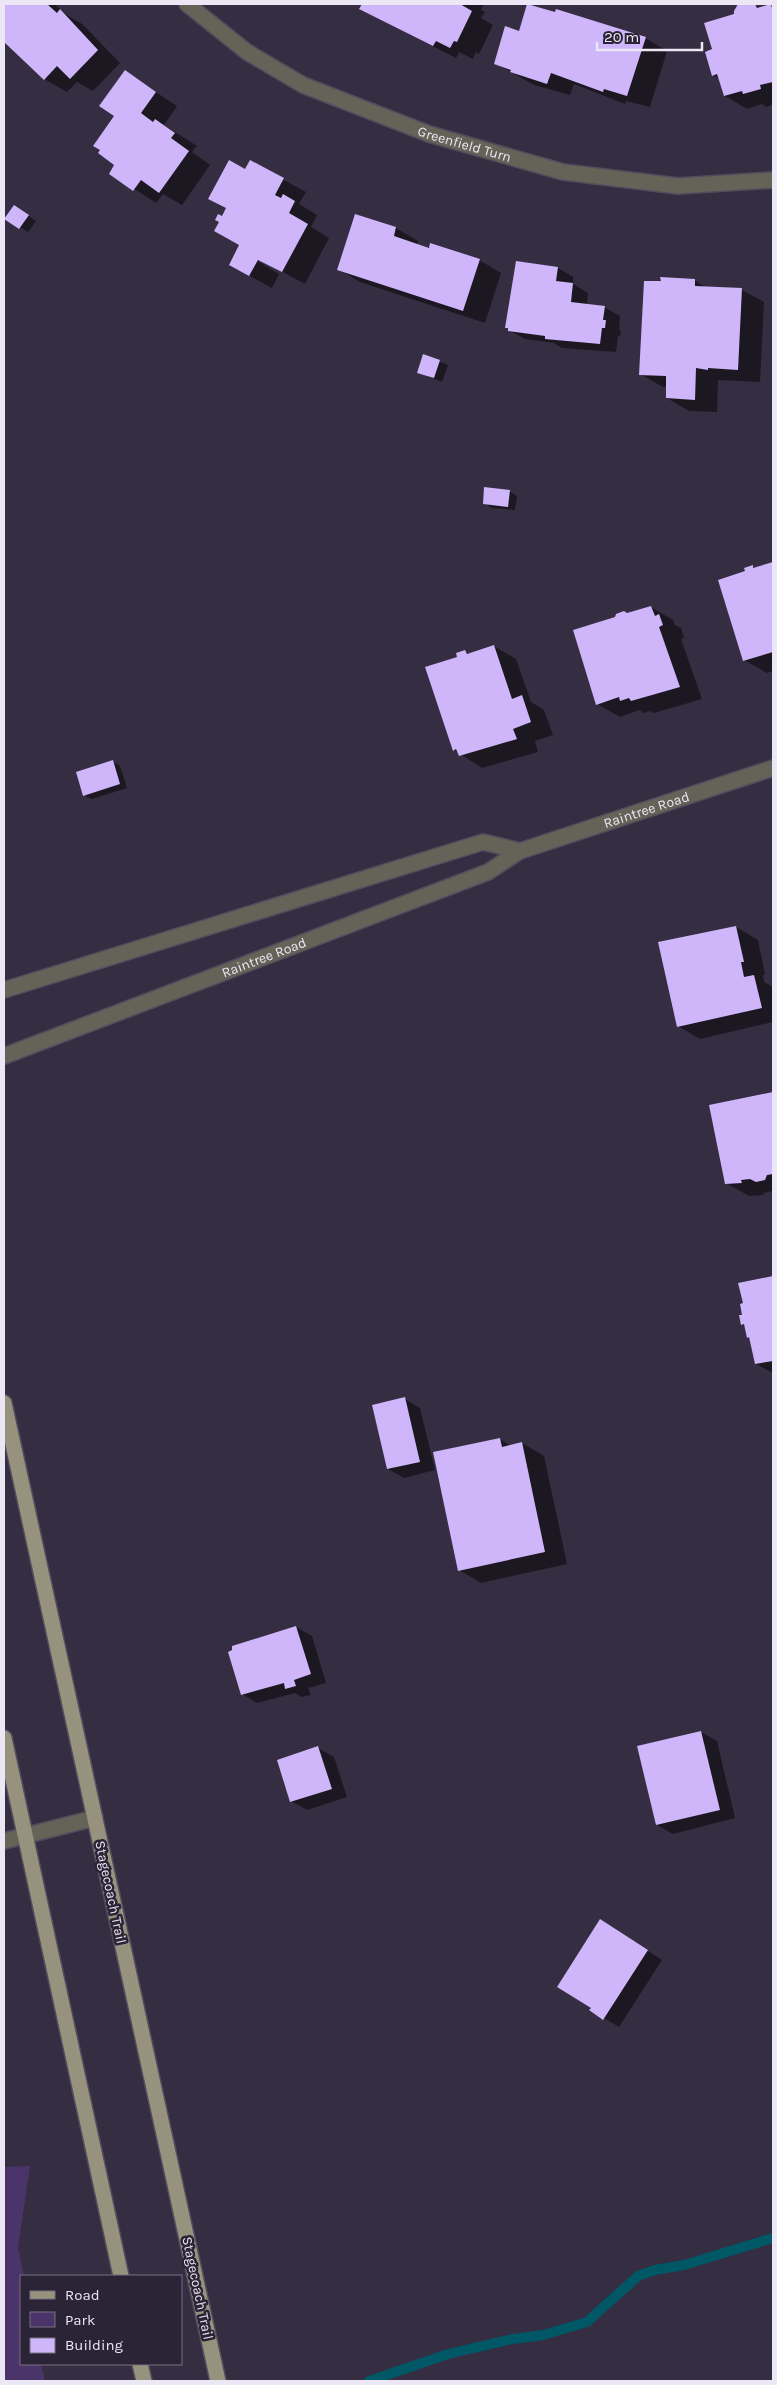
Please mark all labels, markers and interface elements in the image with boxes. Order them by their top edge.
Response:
scale bar [597,20,702,52]
text: 20 m [604,28,639,46]
street label: Greenfield Turn [415,122,513,166]
street label: Raintree Road [601,788,692,832]
street label: Raintree Road [219,934,309,981]
street label: Stagecoach Trail [91,1839,130,1945]
street label: Stagecoach Trail [178,2235,217,2341]
legend [20,2275,182,2365]
text: Road [65,2286,100,2304]
text: Park [65,2311,95,2329]
text: Building [65,2336,123,2354]

